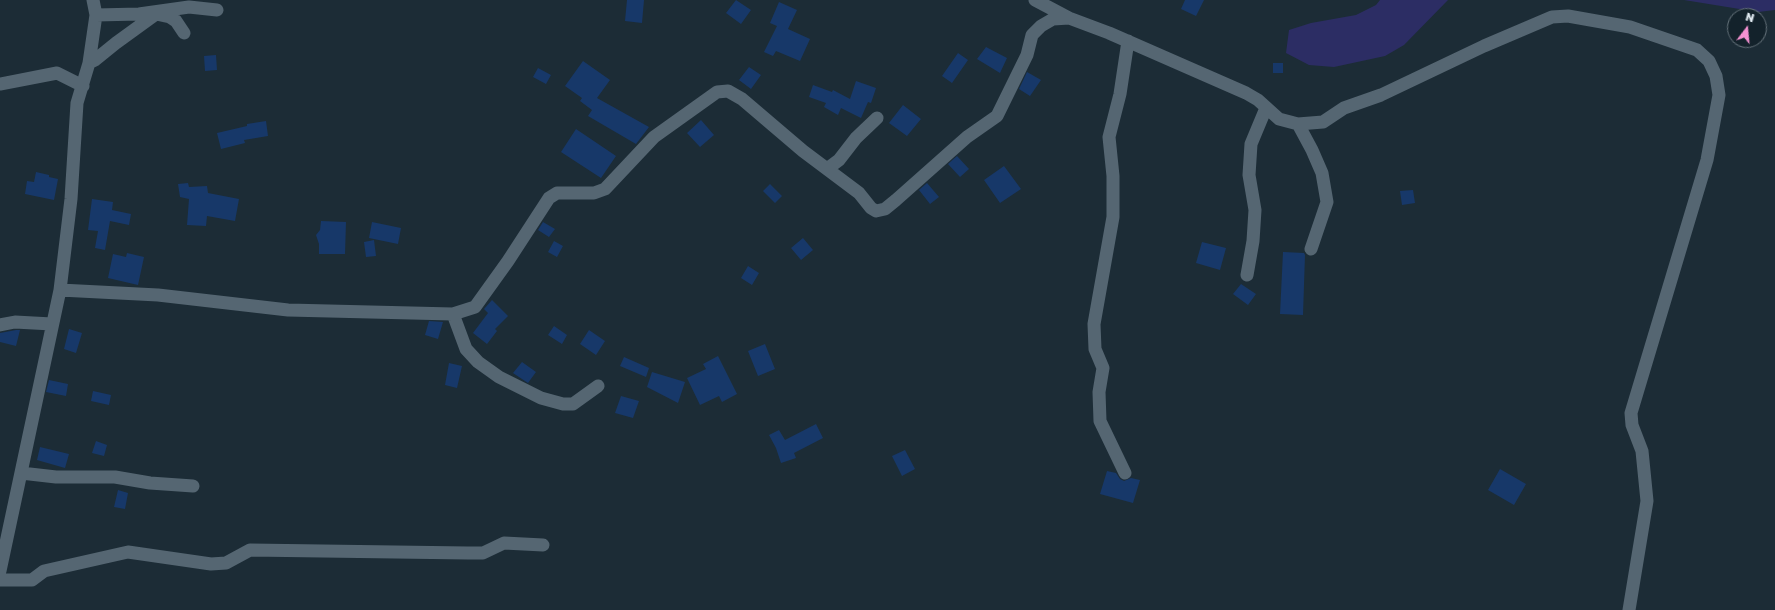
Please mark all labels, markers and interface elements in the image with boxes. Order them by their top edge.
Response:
north arrow [1727,8,1767,48]
text: N [1744,10,1756,24]

